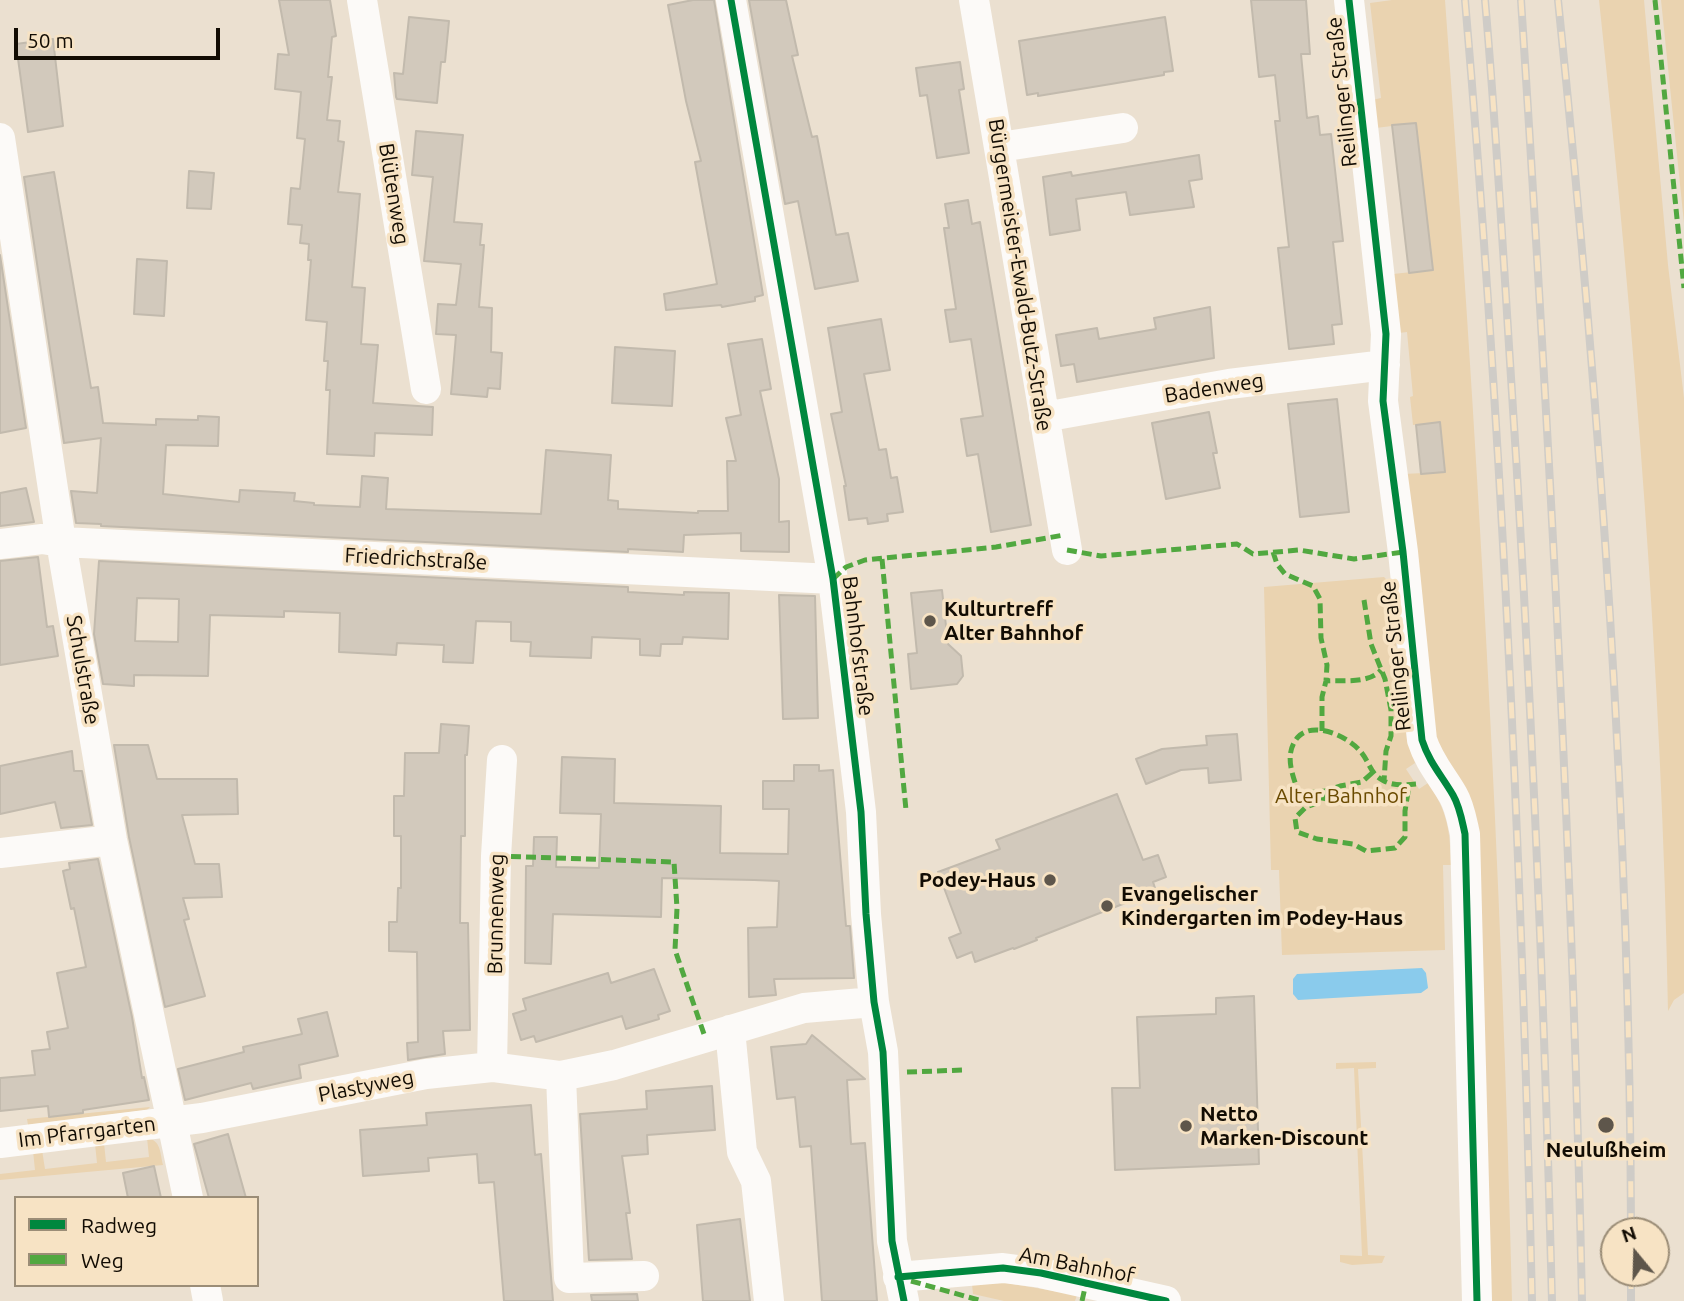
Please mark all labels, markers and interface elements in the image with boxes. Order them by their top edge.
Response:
scale bar [18,14,224,58]
street label: Reilinger Straße [1322,16,1362,168]
text: 50 m [27,28,74,52]
street label: Bürgermeister-Ewald-Butz-Straße [983,117,1057,433]
street label: Blütenweg [374,141,414,247]
street label: Badenweg [1163,368,1265,408]
street label: Friedrichstraße [344,543,488,575]
street label: Bahnhofstraße [837,575,879,717]
street label: Reilinger Straße [1376,580,1416,732]
place label: Kulturtreff Alter Bahnhof [944,596,1083,646]
street label: Schulstraße [61,613,105,727]
marker: Kulturtreff Alter Bahnhof [922,613,938,629]
park label: Alter Bahnhof [1275,783,1407,809]
street label: Brunnenweg [482,853,510,975]
place label: Podey-Haus [919,867,1036,893]
marker: Podey-Haus [1042,872,1058,888]
place label: Evangelischer Kindergarten im Podey-Haus [1121,881,1403,931]
marker: Evangelischer Kindergarten im Podey-Haus [1099,898,1115,914]
street label: Plastyweg [316,1064,416,1108]
place label: Netto Marken-Discount [1200,1101,1368,1151]
street label: Im Pfarrgarten [17,1111,157,1153]
marker: Neulußheim [1596,1115,1616,1135]
marker: Netto Marken-Discount [1178,1118,1194,1134]
place label: Neulußheim [1546,1137,1666,1163]
legend [14,1196,259,1287]
text: Radweg [81,1213,157,1237]
north arrow [1600,1217,1670,1287]
text: N [1619,1221,1639,1247]
street label: Am Bahnhof [1017,1241,1137,1289]
text: Weg [81,1248,124,1272]

